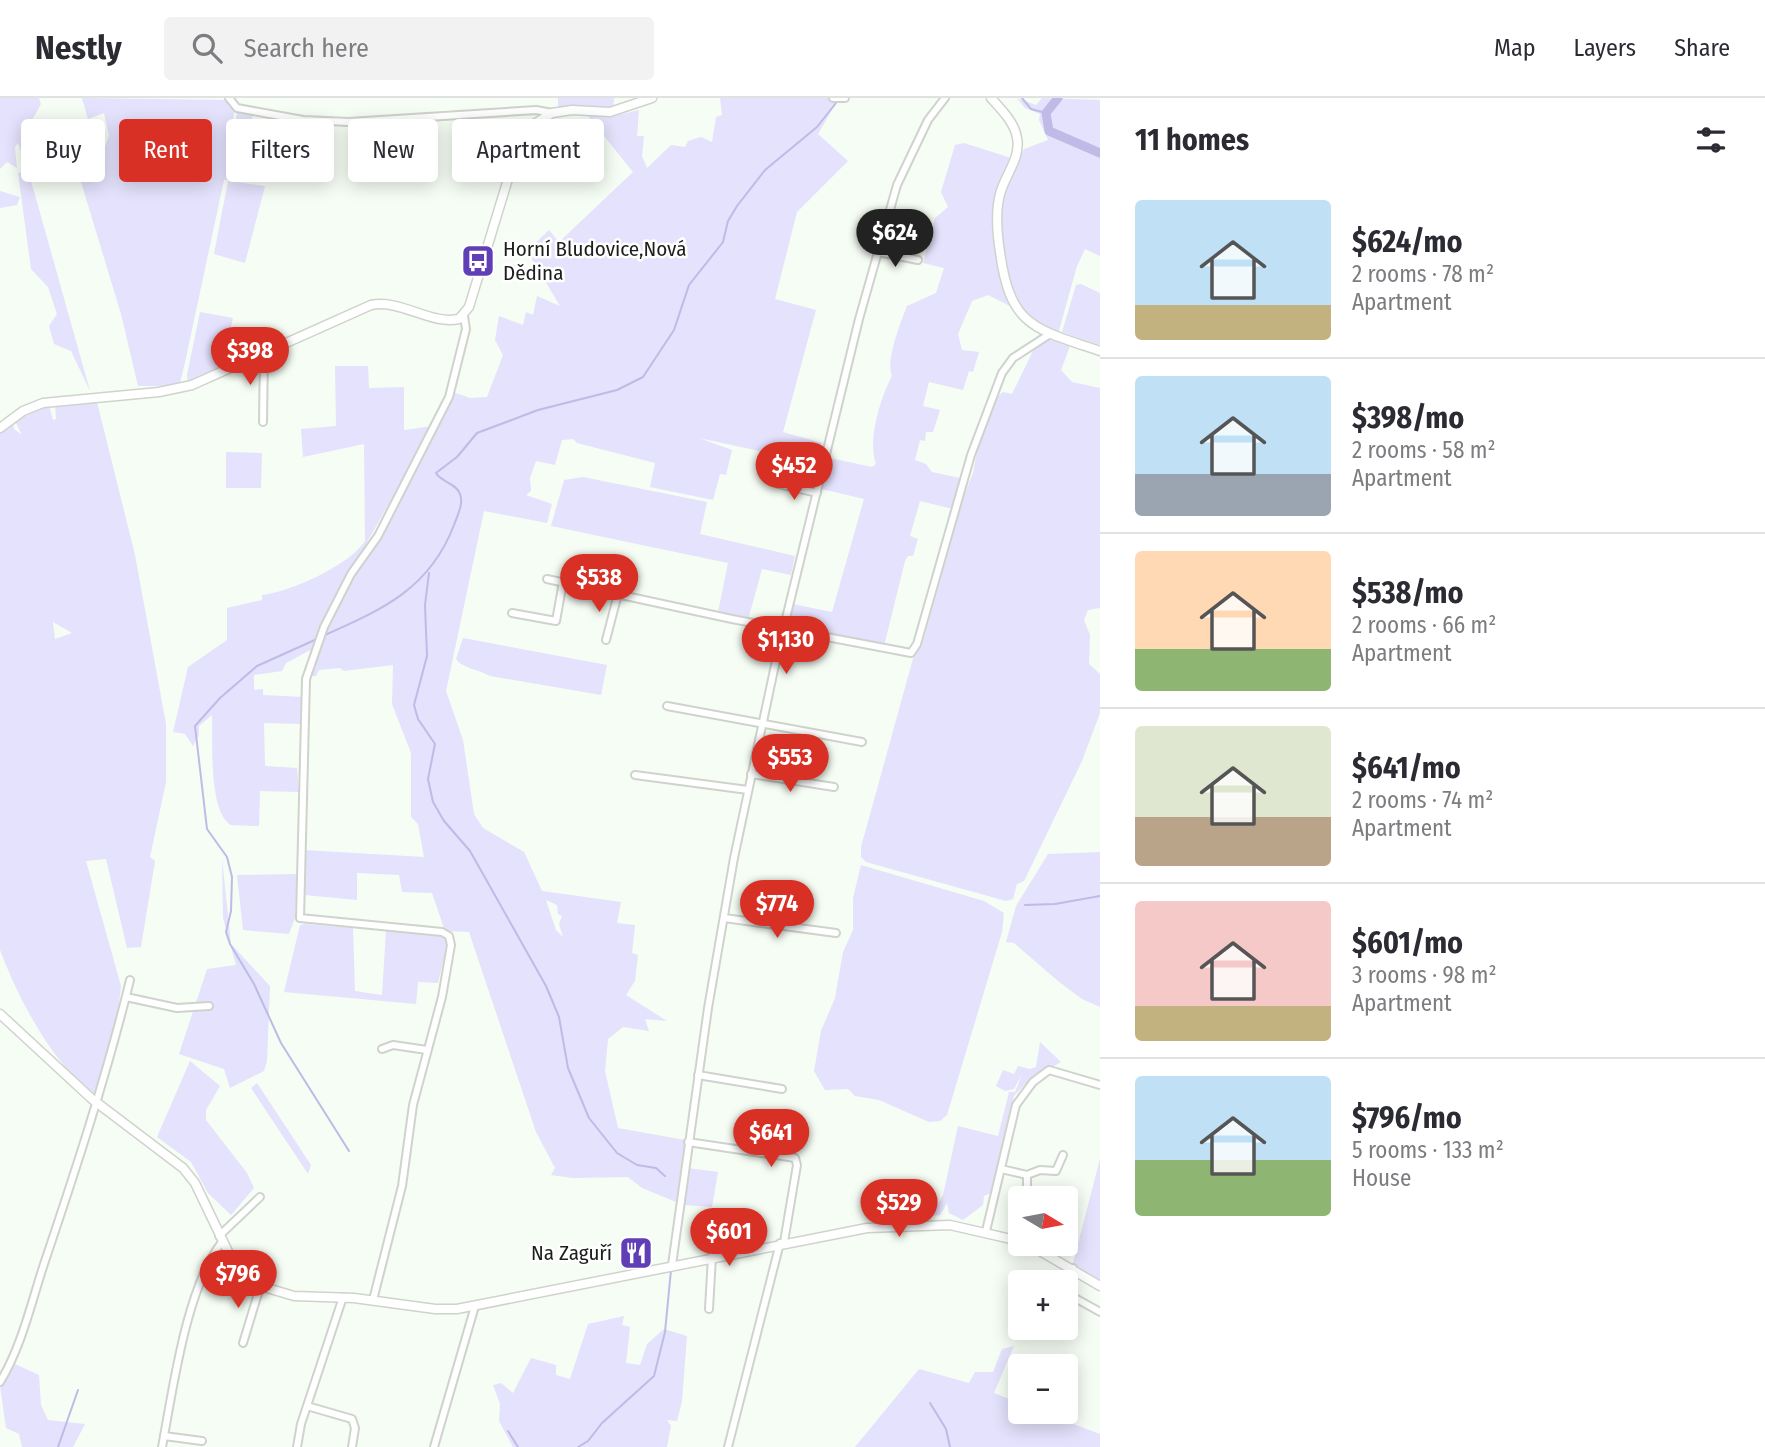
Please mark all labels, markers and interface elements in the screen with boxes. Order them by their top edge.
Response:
search box [164,17,654,80]
text: Nestly [35,28,122,68]
icon: search [188,29,226,67]
text: Search here [244,33,369,64]
text: Map [1494,34,1536,62]
text: Layers [1574,34,1636,62]
text: Share [1674,34,1730,62]
chip: Buy [21,119,105,182]
chip: Rent [119,119,212,182]
chip: Filters [226,119,334,182]
chip: New [348,119,438,182]
chip: Apartment [452,119,604,182]
icon: filters [1692,121,1730,159]
text: 11 homes [1135,122,1249,158]
pin: $624 [854,209,936,269]
text: $624 [872,218,918,246]
text: $624/mo [1352,224,1463,260]
icon: home [1191,228,1275,312]
place label: Horní Bludovice,Nová Dědina [503,236,686,286]
bus stop icon: Horní Bludovice,Nová Dědina [459,242,497,280]
text: 2 rooms · 78 m² [1352,260,1494,288]
text: Apartment [1352,288,1452,316]
pin: $398 [209,328,291,387]
text: $398 [227,336,273,364]
text: $398/mo [1352,400,1464,436]
icon: home [1191,404,1275,488]
text: 2 rooms · 58 m² [1352,436,1496,464]
pin: $452 [753,442,835,502]
text: $452 [772,451,816,479]
text: Apartment [1352,464,1452,492]
pin: $538 [558,554,640,614]
text: $538 [576,563,622,591]
text: $538/mo [1352,575,1463,611]
icon: home [1191,579,1275,663]
text: 2 rooms · 66 m² [1352,611,1496,639]
pin: $1,130 [729,616,843,676]
text: $1,130 [758,625,814,653]
text: Apartment [1352,639,1452,667]
pin: $553 [749,734,831,794]
text: $553 [768,743,812,771]
text: $641/mo [1352,750,1461,786]
icon: home [1191,754,1275,838]
text: 2 rooms · 74 m² [1352,786,1493,814]
text: Apartment [1352,814,1452,842]
pin: $774 [736,880,818,940]
text: $774 [756,889,798,917]
text: $601/mo [1352,925,1463,961]
icon: home [1191,929,1275,1013]
text: 3 rooms · 98 m² [1352,961,1497,989]
text: Apartment [1352,989,1452,1017]
text: $796/mo [1352,1100,1462,1136]
icon: home [1191,1104,1275,1188]
pin: $641 [730,1110,812,1169]
text: $641 [749,1118,793,1146]
text: 5 rooms · 133 m² [1352,1136,1504,1164]
text: House [1352,1164,1411,1192]
pin: $529 [858,1180,940,1239]
north arrow [1008,1186,1078,1256]
map controls [1008,1186,1078,1424]
text: $529 [877,1188,921,1216]
pin: $601 [688,1208,770,1268]
text: $601 [706,1217,752,1245]
restaurant icon: Na Zaguří [617,1234,655,1272]
place label: Na Zaguří [531,1240,612,1266]
pin: $796 [197,1250,279,1310]
text: $796 [216,1259,260,1287]
button: + [1008,1270,1078,1340]
button: − [1008,1354,1078,1424]

